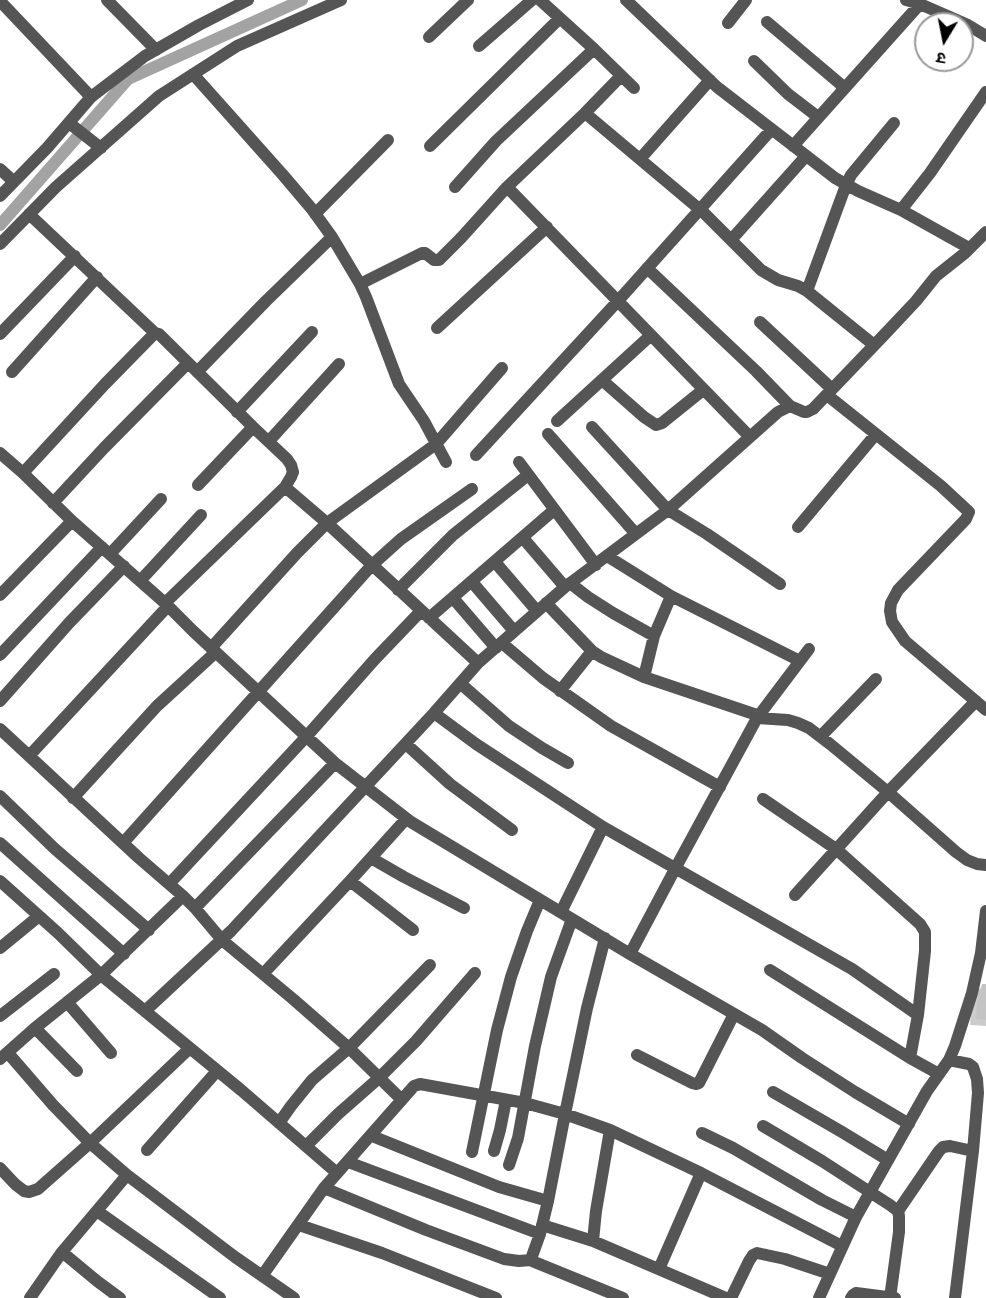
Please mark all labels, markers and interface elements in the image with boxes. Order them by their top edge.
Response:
north arrow [914,12,974,72]
text: उ [935,48,947,68]

